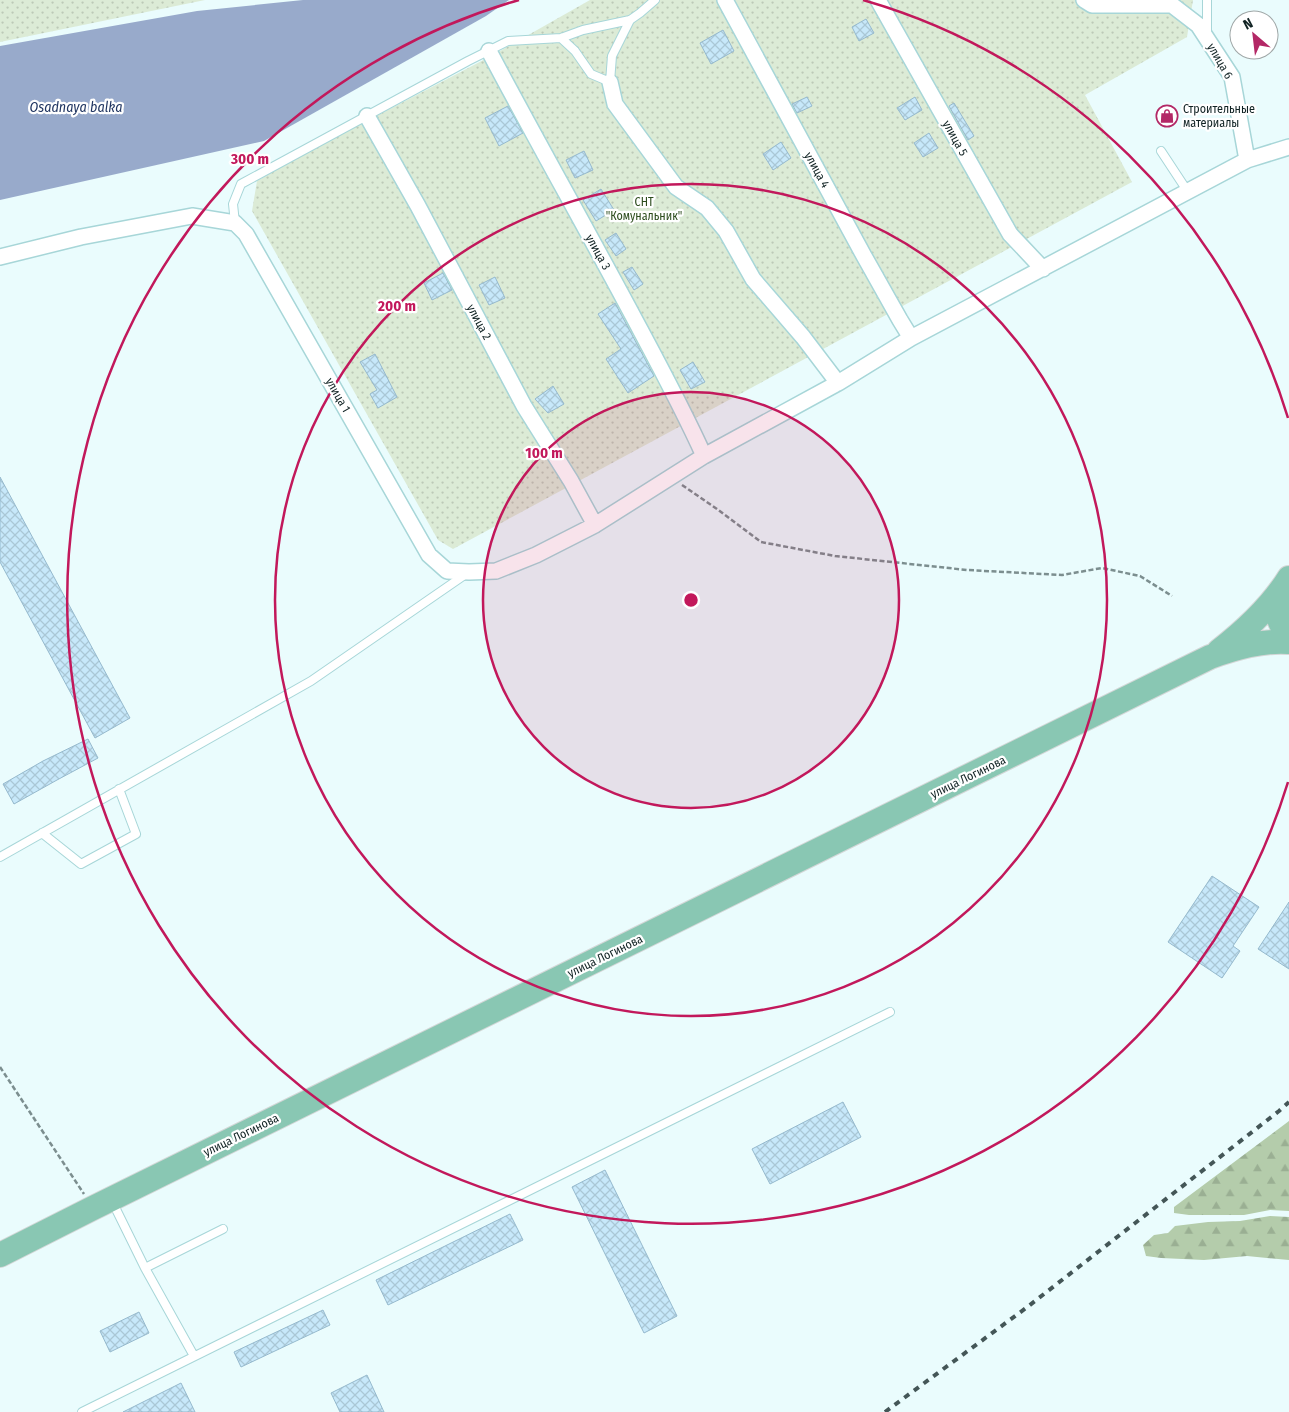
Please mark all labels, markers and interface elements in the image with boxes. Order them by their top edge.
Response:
north arrow [1229,10,1279,60]
text: N [1240,14,1256,33]
street label: улица 6 [1204,41,1236,81]
water label: Osadnaya balka [29,99,123,116]
place label: Строительные материалы [1183,102,1255,130]
shop icon: Строительные материалы [1155,104,1179,128]
street label: улица 5 [940,118,971,159]
text: 300 m [230,150,269,168]
street label: улица 4 [801,150,833,190]
park label: СНТ "Комунальник" [606,195,682,223]
street label: улица 3 [583,232,613,272]
text: 200 m [377,297,416,315]
street label: улица 2 [464,302,494,342]
street label: улица 1 [323,375,353,415]
text: 100 m [525,444,563,462]
centre of rings [682,591,700,609]
street label: улица Логинова [928,753,1008,801]
street label: улица Логинова [565,932,645,980]
street label: улица Логинова [201,1111,281,1159]

